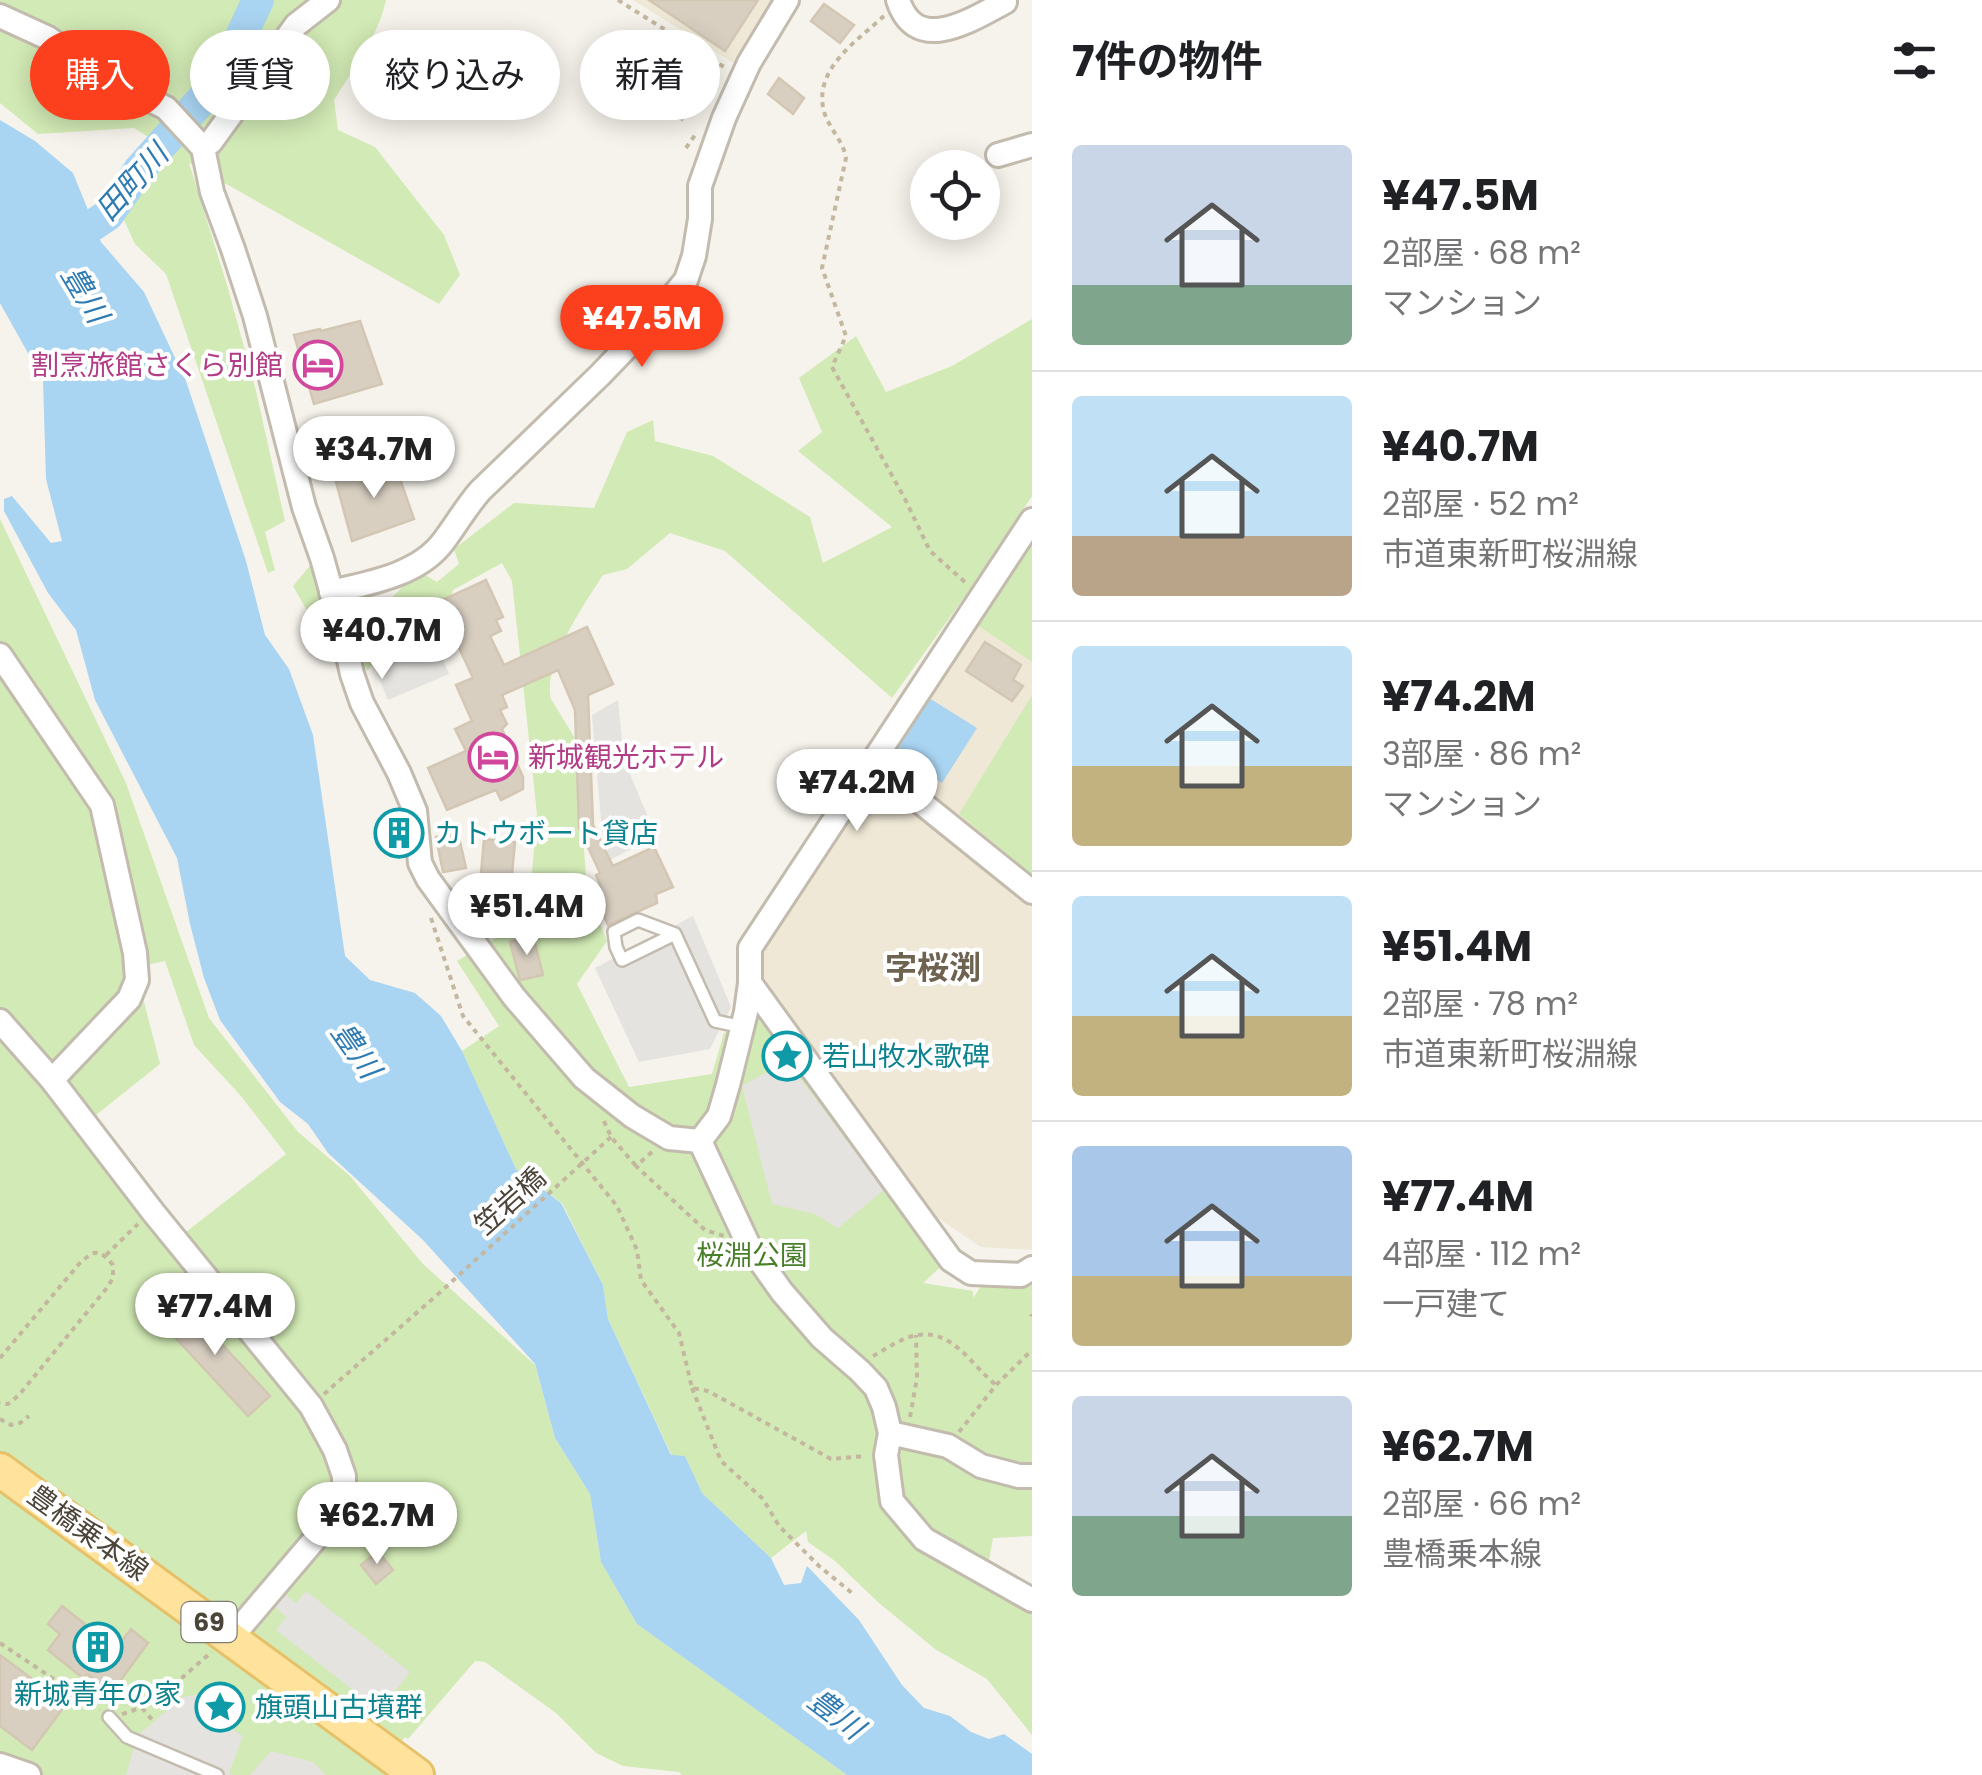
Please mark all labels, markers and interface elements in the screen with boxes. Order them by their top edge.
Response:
chip: 購入 [30,30,170,120]
chip: 賃貸 [190,30,330,120]
chip: 絞り込み [350,30,560,120]
chip: 新着 [580,30,720,120]
text: 7件の物件 [1072,32,1262,91]
icon: filters [1887,33,1942,88]
water label: 田町川 [86,132,180,230]
map controls [910,150,1000,240]
button: locate [910,150,1000,240]
text: ¥47.5M [1382,166,1539,225]
icon: home [1152,185,1272,305]
text: 2部屋 · 68 m² [1382,230,1581,275]
water label: 豊川 [51,257,120,333]
text: マンション [1382,280,1542,325]
pin: ¥47.5M [561,285,723,370]
text: ¥47.5M [582,295,702,340]
hotel icon: 割烹旅館さくら別館 [292,339,344,391]
place label: 割烹旅館さくら別館 [31,346,283,385]
pin: ¥34.7M [293,416,455,501]
text: ¥40.7M [1382,417,1539,476]
text: ¥34.7M [315,426,433,471]
icon: home [1152,436,1272,556]
text: 2部屋 · 52 m² [1382,481,1579,526]
text: 市道東新町桜淵線 [1382,531,1638,576]
pin: ¥40.7M [301,597,463,682]
text: ¥40.7M [322,607,442,652]
text: ¥74.2M [1382,667,1535,726]
icon: home [1152,686,1272,806]
hotel icon: 新城観光ホテル [467,731,519,783]
text: 3部屋 · 86 m² [1382,731,1581,776]
place label: 新城観光ホテル [528,738,724,777]
pin: ¥74.2M [776,749,938,834]
text: ¥74.2M [799,759,915,804]
text: マンション [1382,781,1542,826]
building icon: カトウボート貸店 [373,807,425,859]
place label: カトウボート貸店 [434,814,658,853]
pin: ¥51.4M [446,873,608,958]
text: ¥51.4M [470,883,584,928]
text: ¥51.4M [1382,917,1532,976]
icon: home [1152,936,1272,1056]
district label: 字桜渕 [885,945,981,990]
text: 2部屋 · 78 m² [1382,981,1578,1026]
water label: 豊川 [321,1013,393,1089]
place icon: 若山牧水歌碑 [761,1030,813,1082]
text: 市道東新町桜淵線 [1382,1031,1638,1076]
place label: 若山牧水歌碑 [822,1037,990,1076]
street label: 笠岩橋 [466,1158,554,1244]
text: ¥77.4M [1382,1167,1534,1226]
icon: home [1152,1186,1272,1306]
text: 4部屋 · 112 m² [1382,1231,1581,1276]
park label: 桜淵公園 [696,1236,808,1275]
pin: ¥77.4M [134,1273,296,1358]
text: 一戸建て [1382,1281,1510,1326]
text: ¥77.4M [157,1283,273,1328]
text: ¥62.7M [1382,1417,1534,1476]
icon: home [1152,1436,1272,1556]
street label: 豊橋乗本線 [20,1476,156,1590]
text: 2部屋 · 66 m² [1382,1481,1581,1526]
pin: ¥62.7M [296,1482,458,1567]
text: ¥62.7M [319,1492,435,1537]
text: 豊橋乗本線 [1382,1531,1542,1576]
road number: 69 [182,1602,236,1642]
building icon: 新城青年の家 [72,1621,124,1673]
place label: 新城青年の家 [14,1675,182,1714]
water label: 豊川 [799,1679,875,1751]
place icon: 旗頭山古墳群 [194,1681,246,1733]
place label: 旗頭山古墳群 [255,1688,423,1727]

